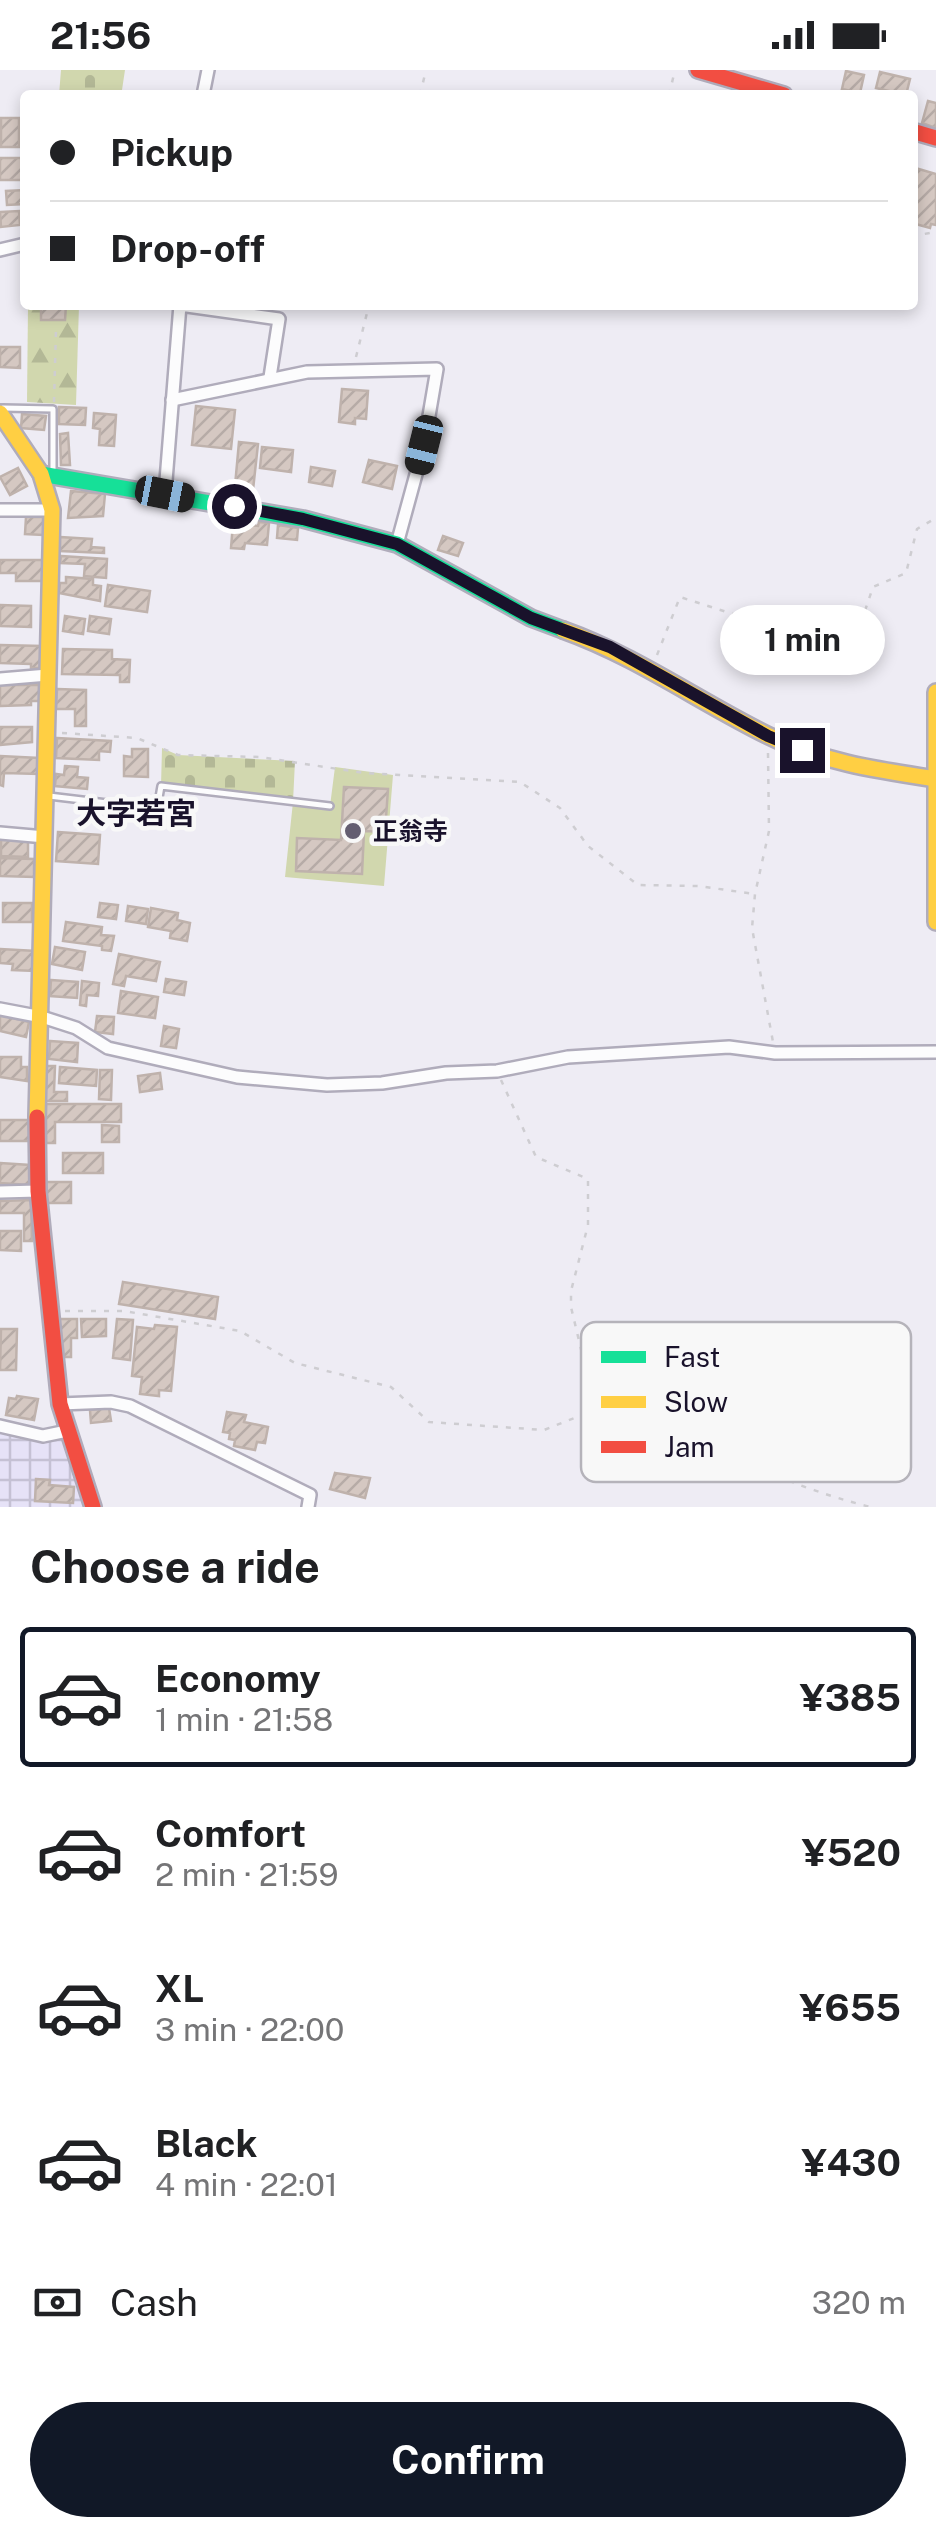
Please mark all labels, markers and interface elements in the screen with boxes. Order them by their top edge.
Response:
text: 21:56 [50,13,151,58]
text: Pickup [110,130,233,175]
text: Drop-off [110,226,265,271]
car [402,412,446,478]
car [133,474,197,514]
route start [212,484,257,529]
callout: 1 min [720,605,884,675]
text: 1 min [764,621,841,658]
route end [780,728,825,773]
district label: 大字若宮 [76,795,196,831]
place label: 正翁寺 [373,816,448,846]
marker: 正翁寺 [342,820,364,842]
legend [581,1322,911,1482]
text: Fast [664,1340,720,1373]
text: Slow [664,1385,728,1418]
text: Jam [664,1430,715,1463]
text: Choose a ride [30,1540,320,1593]
icon: car [35,1652,125,1742]
text: Economy [155,1656,321,1701]
text: ¥385 [800,1675,901,1720]
text: 1 min · 21:58 [155,1701,333,1738]
icon: car [35,1807,125,1897]
text: Comfort [155,1811,306,1856]
text: ¥520 [802,1830,901,1875]
text: 2 min · 21:59 [155,1856,339,1893]
icon: car [35,1962,125,2052]
text: XL [155,1966,204,2011]
text: ¥655 [800,1985,901,2030]
text: 3 min · 22:00 [155,2011,344,2048]
icon: car [35,2117,125,2207]
text: Black [155,2121,258,2166]
text: ¥430 [801,2140,901,2185]
text: 4 min · 22:01 [155,2166,338,2203]
icon: cash [30,2275,85,2330]
text: Cash [110,2280,198,2325]
text: 320 m [812,2284,906,2321]
button: Confirm [30,2402,906,2517]

